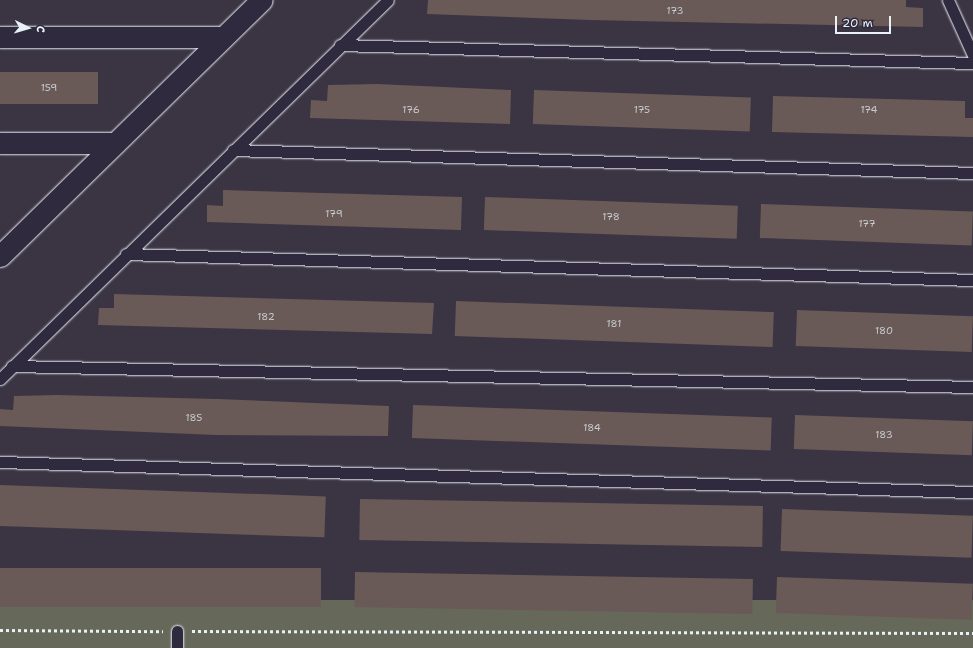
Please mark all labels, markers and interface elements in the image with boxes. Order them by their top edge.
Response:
house number: 173 [667,5,683,17]
north arrow [8,8,48,48]
scale bar [837,8,893,34]
text: 20 m [842,15,873,31]
text: С [33,25,48,33]
house number: 159 [41,82,57,94]
house number: 176 [402,104,420,116]
house number: 175 [634,104,650,116]
house number: 174 [860,104,878,116]
house number: 179 [325,208,343,220]
house number: 178 [602,211,620,223]
house number: 177 [858,218,876,230]
house number: 182 [257,311,275,323]
house number: 181 [607,318,621,330]
house number: 180 [875,325,893,337]
house number: 185 [186,412,202,424]
house number: 184 [583,422,601,434]
house number: 183 [875,429,893,441]

